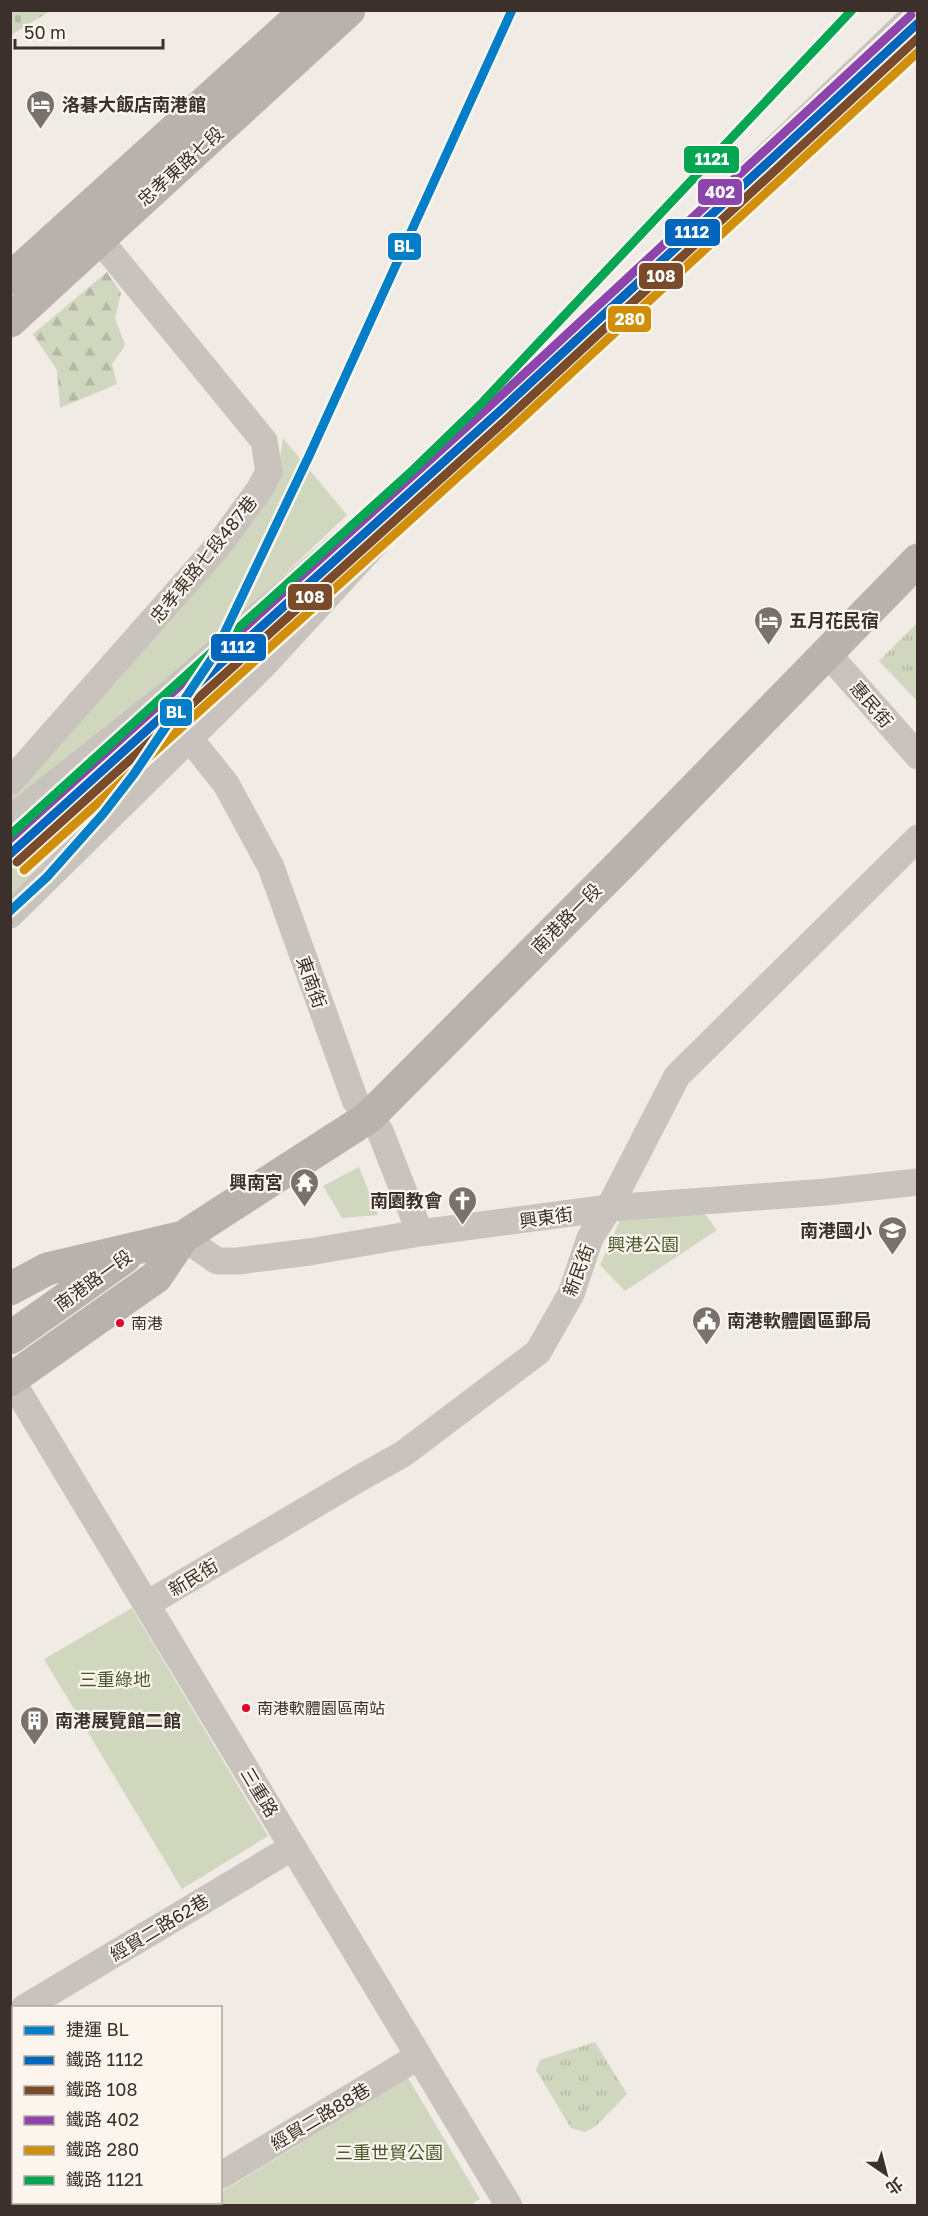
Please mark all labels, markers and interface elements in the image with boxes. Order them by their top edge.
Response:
scale bar [15,12,164,50]
text: 50 m [24,21,66,43]
hotel icon: 洛碁大飯店南港館 [25,88,57,130]
place label: 洛碁大飯店南港館 [62,93,206,115]
street label: 忠孝東路七段 [133,122,227,210]
line badge: 1121 [683,145,740,174]
text: 1121 [695,149,729,169]
line badge: 402 [697,178,743,206]
text: 402 [705,182,735,202]
line badge: 1112 [664,218,721,247]
text: 1112 [675,222,709,242]
line badge: BL [387,232,422,261]
text: BL [394,236,414,256]
line badge: 108 [638,262,684,290]
text: 108 [647,266,675,286]
line badge: 280 [607,305,652,333]
text: 280 [615,309,645,329]
street label: 忠孝東路七段487巷 [145,491,261,627]
line badge: 108 [287,583,333,611]
text: 108 [296,587,324,607]
hotel icon: 五月花民宿 [752,604,784,646]
place label: 五月花民宿 [789,609,879,631]
line badge: 1112 [210,633,267,662]
text: 1112 [221,637,255,657]
street label: 惠民街 [846,676,898,732]
line badge: BL [159,698,193,727]
text: BL [166,702,186,722]
street label: 南港路一段 [526,878,606,958]
street label: 東南街 [292,953,332,1011]
temple icon: 興南宮 [288,1166,320,1208]
place label: 興南宮 [229,1171,283,1193]
church icon: 南園教會 [447,1184,479,1226]
place label: 南園教會 [370,1189,443,1211]
street label: 興東街 [518,1202,574,1232]
school or university icon: 南港國小 [877,1214,909,1256]
place label: 南港國小 [800,1219,872,1241]
park label: 興港公園 [607,1233,679,1255]
street label: 新民街 [558,1241,598,1299]
street label: 南港路一段 [50,1245,136,1315]
public building icon: 南港軟體園區郵局 [690,1304,722,1346]
place label: 南港軟體園區郵局 [727,1309,871,1331]
place label: 南港 [131,1313,163,1333]
marker: 南港 [114,1317,126,1329]
street label: 新民街 [164,1554,222,1600]
park label: 三重綠地 [79,1668,151,1690]
place label: 南港軟體園區南站 [257,1698,385,1718]
marker: 南港軟體園區南站 [240,1702,252,1714]
building icon: 南港展覽館二館 [18,1704,50,1746]
place label: 南港展覽館二館 [55,1709,181,1731]
street label: 三重路 [237,1763,283,1821]
street label: 經貿二路62巷 [106,1889,212,1965]
legend [12,2006,222,2204]
text: 捷運 BL [66,2018,129,2040]
text: 鐵路 1112 [66,2048,143,2070]
text: 鐵路 108 [66,2078,137,2100]
street label: 經貿二路88巷 [266,2078,374,2154]
text: 鐵路 402 [66,2108,139,2130]
text: 鐵路 280 [66,2138,139,2160]
park label: 三重世貿公園 [335,2141,443,2163]
north arrow [856,2144,916,2204]
text: 鐵路 1121 [66,2168,143,2190]
text: 北 [882,2174,907,2199]

